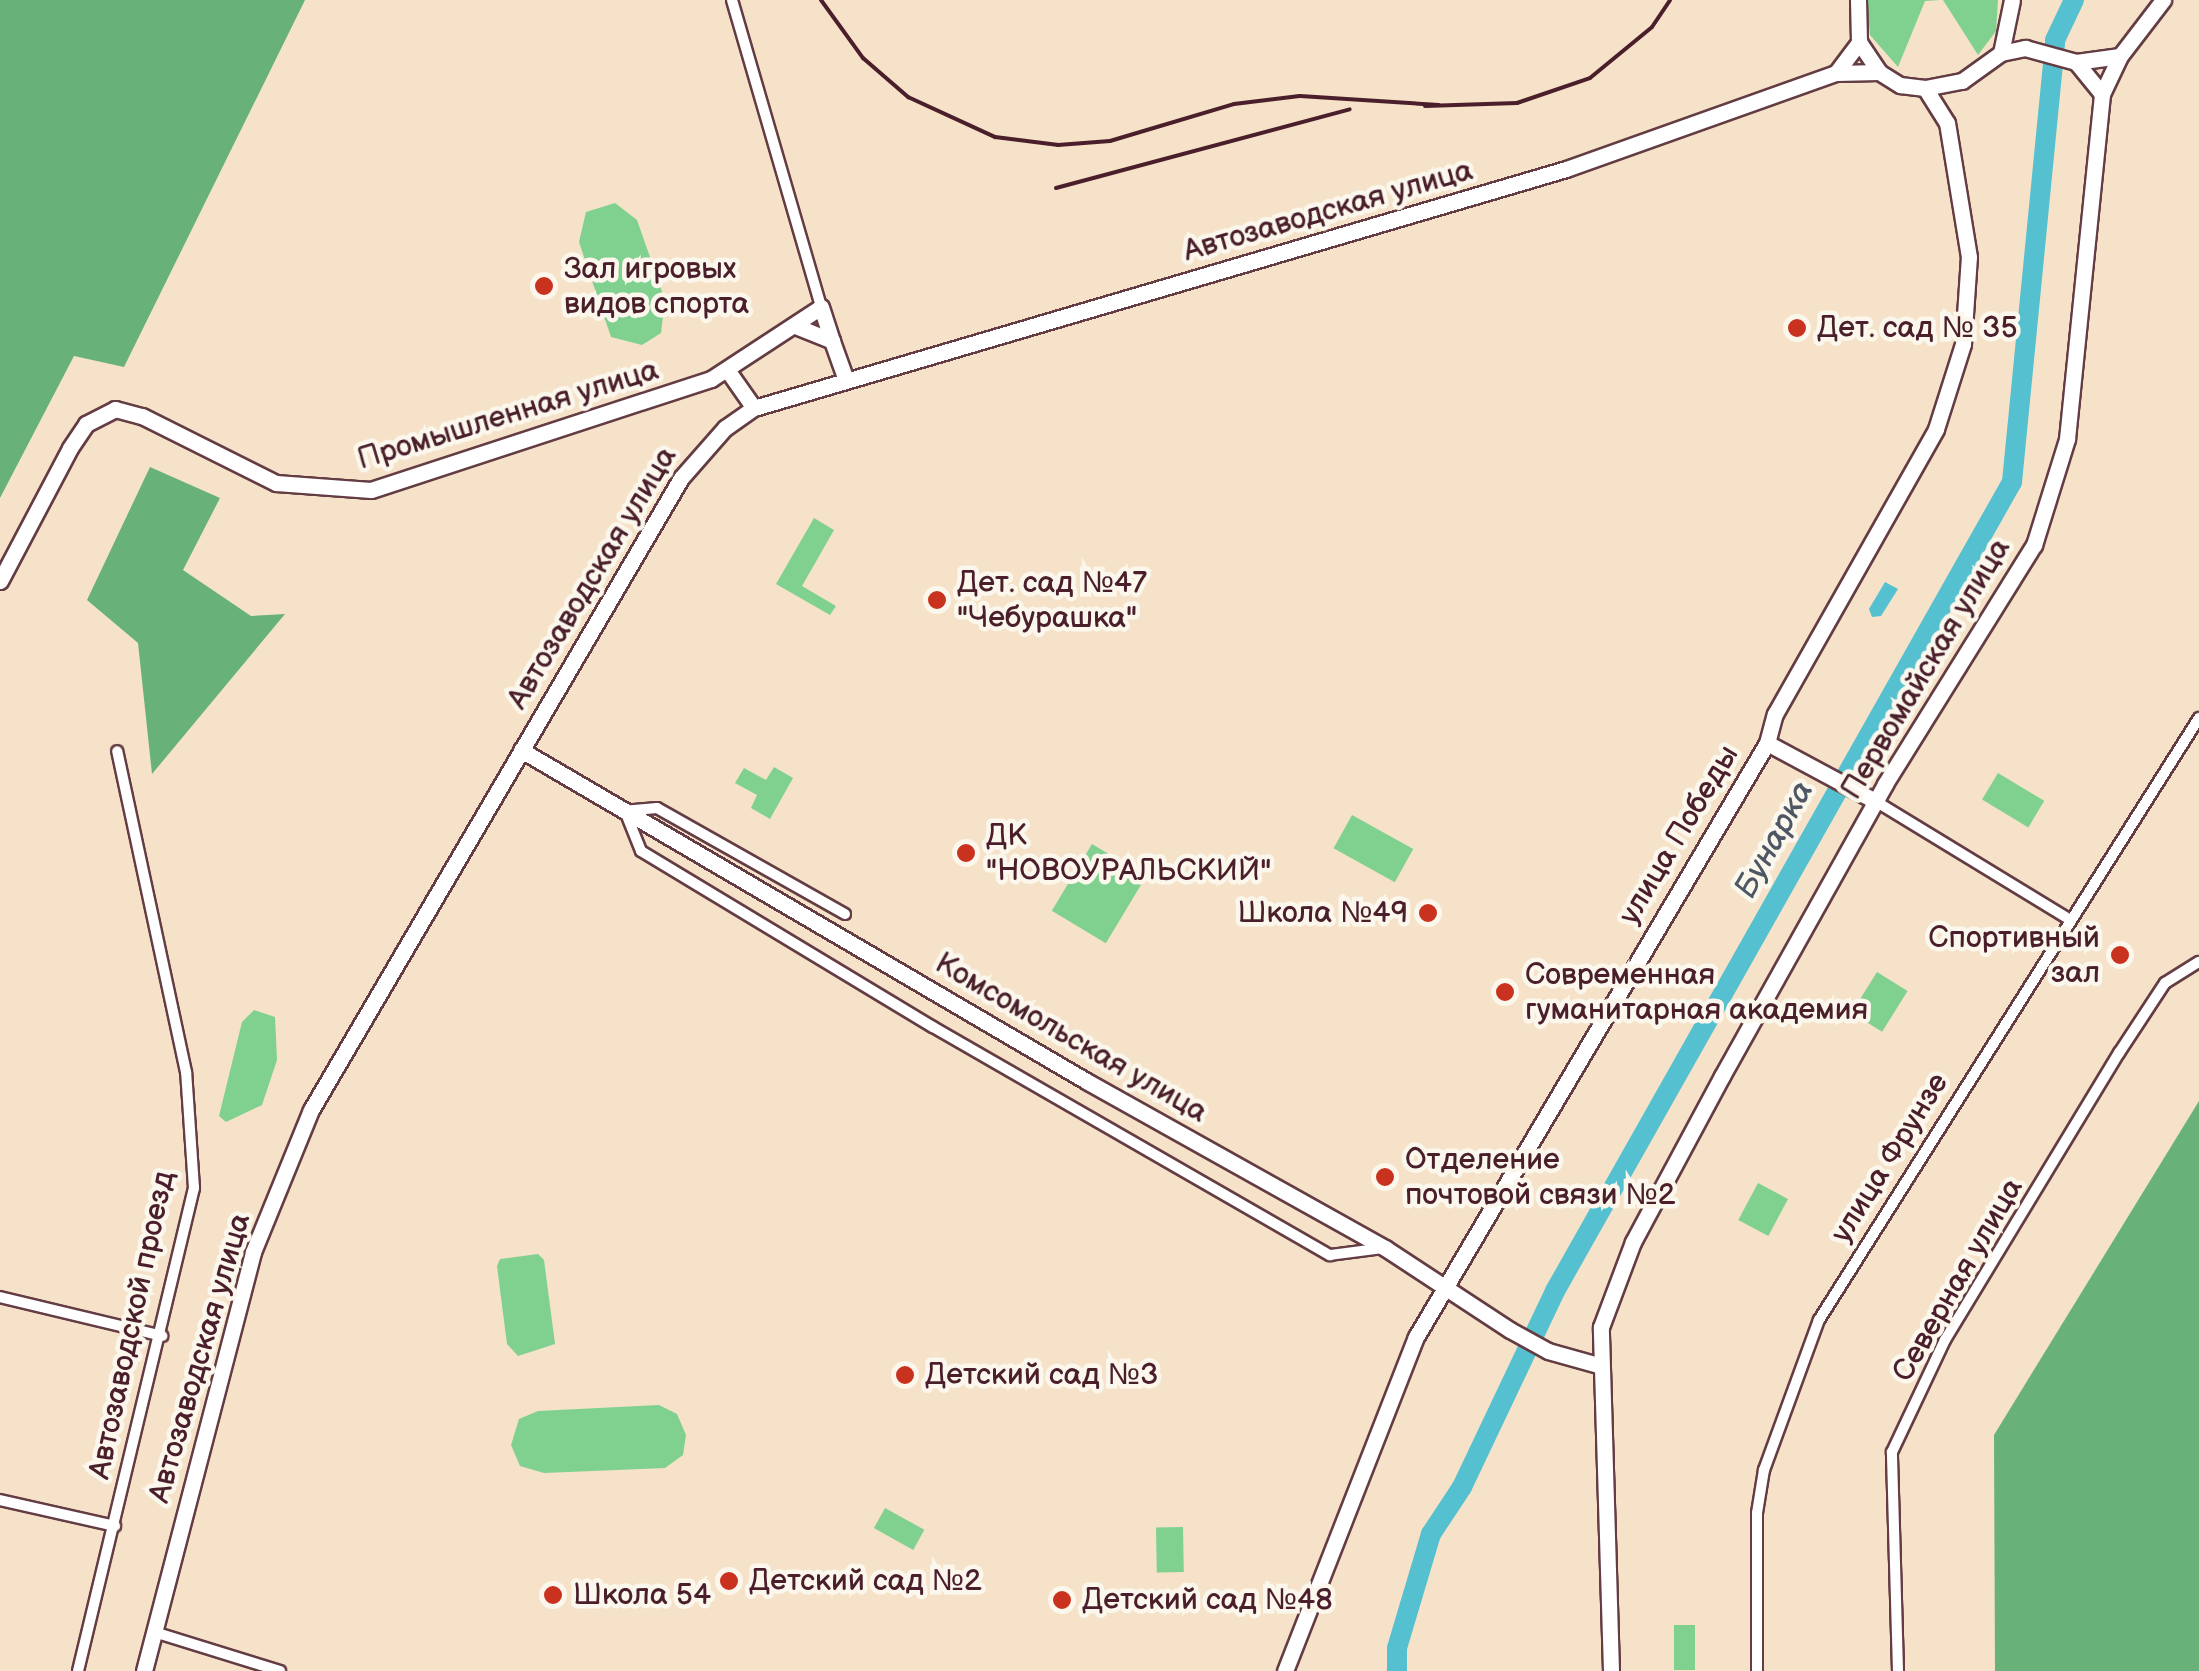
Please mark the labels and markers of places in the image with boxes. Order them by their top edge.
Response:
place label: Зал игровых видов спорта [564,251,749,322]
marker: Зал игровых видов спорта [533,275,555,297]
place label: Дет. сад № 35 [1817,310,2018,346]
marker: Дет. сад № 35 [1786,317,1808,339]
place label: Дет. сад №47 "Чебурашка" [957,565,1147,636]
marker: Дет. сад №47 "Чебурашка" [926,589,948,611]
place label: ДК "НОВОУРАЛЬСКИЙ" [986,818,1271,888]
marker: ДК "НОВОУРАЛЬСКИЙ" [955,842,977,864]
place label: Школа №49 [1237,895,1408,931]
marker: Школа №49 [1417,902,1439,924]
place label: Спортивный зал [1928,920,2100,990]
marker: Спортивный зал [2109,944,2131,966]
place label: Современная гуманитарная академия [1525,957,1868,1028]
marker: Современная гуманитарная академия [1494,981,1516,1003]
place label: Отделение почтовой связи №2 [1405,1142,1675,1212]
marker: Отделение почтовой связи №2 [1374,1166,1396,1188]
place label: Детский сад №3 [925,1357,1158,1393]
marker: Детский сад №3 [894,1364,916,1386]
place label: Детский сад №2 [749,1563,982,1599]
marker: Детский сад №2 [718,1570,740,1592]
place label: Школа 54 [573,1577,711,1613]
place label: Детский сад №48 [1082,1582,1333,1618]
marker: Школа 54 [542,1584,564,1606]
marker: Детский сад №48 [1051,1589,1073,1611]

